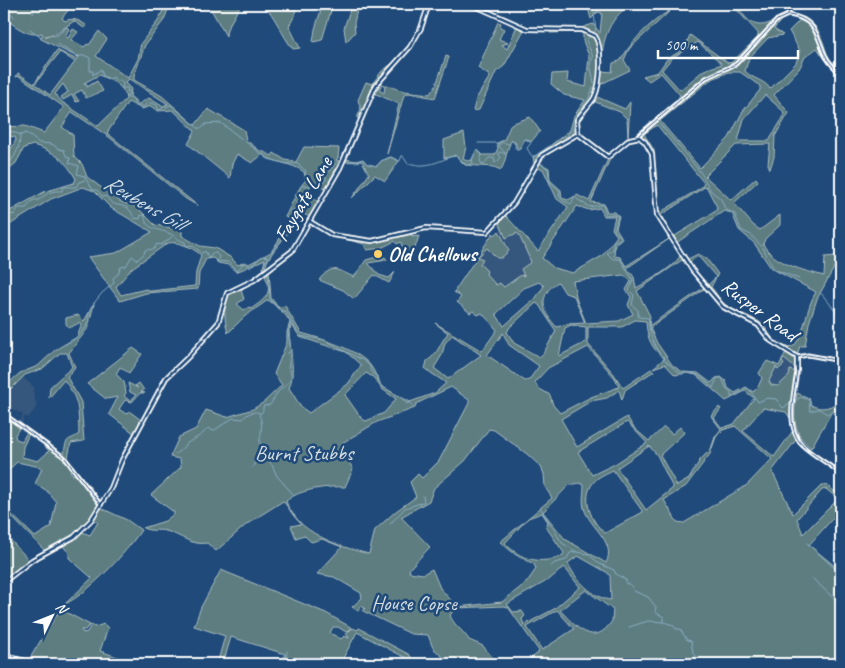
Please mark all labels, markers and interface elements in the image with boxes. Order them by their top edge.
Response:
scale bar [658,28,798,60]
text: 500 m [665,36,699,55]
street label: Faygate Lane [268,151,338,246]
water label: Reubens Gill [99,169,196,241]
place label: Old Chellows [388,241,479,267]
marker: Old Chellows [372,248,384,260]
street label: Rusper Road [717,273,806,349]
park label: Burnt Stubbs [255,440,355,466]
north arrow [28,590,78,640]
park label: House Copse [371,590,458,616]
text: N [52,599,72,618]

